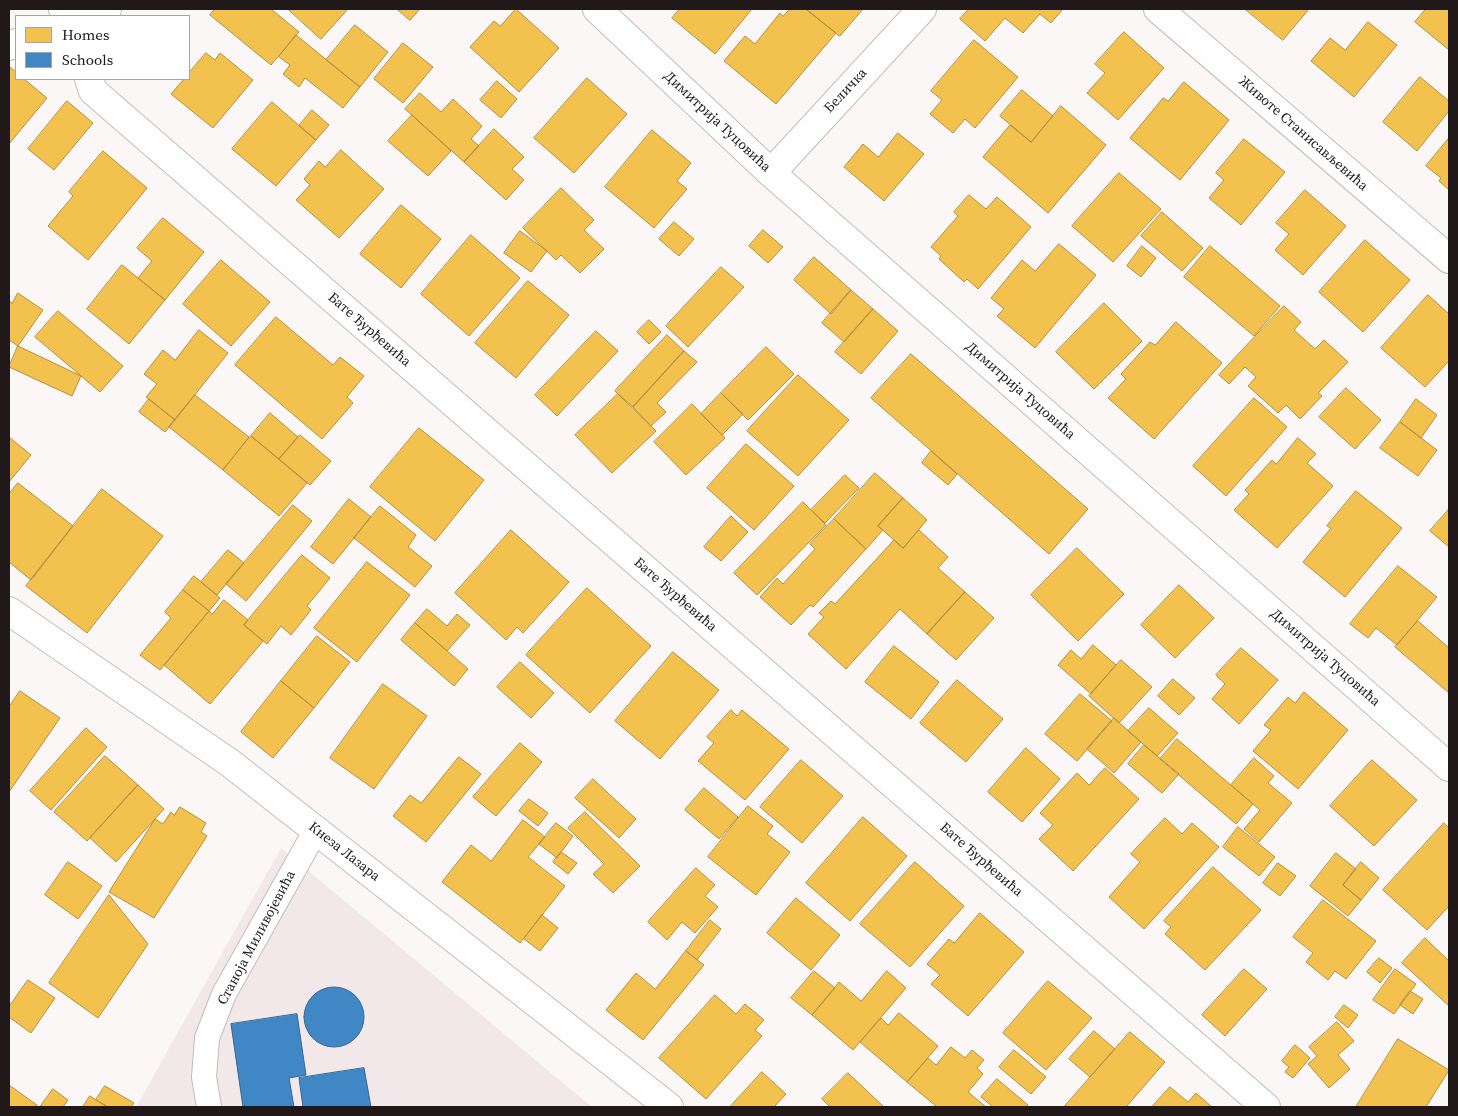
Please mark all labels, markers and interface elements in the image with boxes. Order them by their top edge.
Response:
legend [15,15,190,80]
text: Homes [62,24,109,45]
text: Schools [62,49,113,70]
street label: Беличка [821,65,871,117]
street label: Димитрија Туцовића [660,68,774,176]
street label: Животе Станисављевића [1235,73,1371,195]
street label: Бате Ђурђевића [324,289,414,371]
street label: Димитрија Туцовића [962,339,1078,443]
street label: Бате Ђурђевића [630,554,720,636]
street label: Димитрија Туцовића [1267,606,1383,710]
street label: Кнеза Лазара [305,819,383,885]
street label: Бате Ђурђевића [936,819,1026,901]
street label: Станоја Миливојевића [214,868,300,1008]

